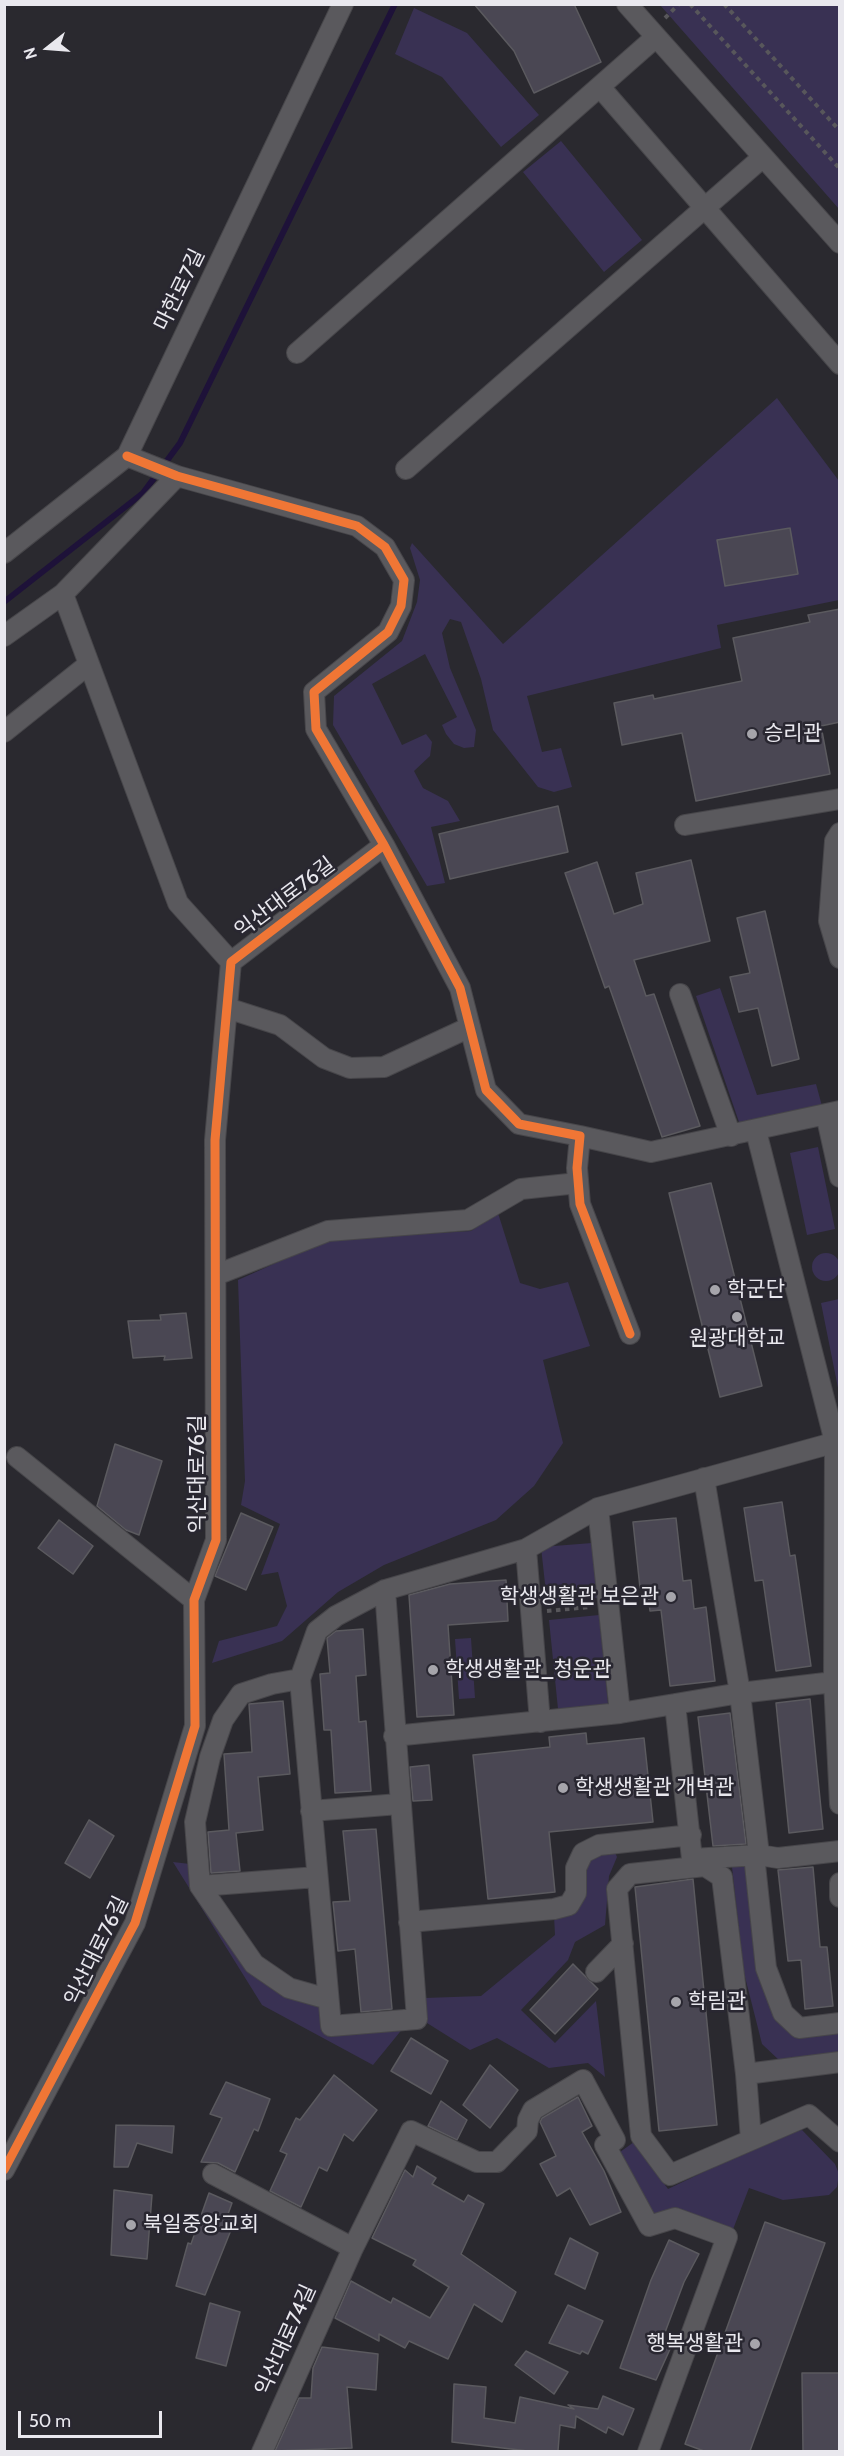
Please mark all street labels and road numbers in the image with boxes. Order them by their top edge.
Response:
street label: 마한로7길 [149,245,211,335]
street label: 익산대로76길 [230,852,340,944]
street label: 익산대로76길 [185,1415,211,1533]
street label: 익산대로76길 [60,1892,134,2010]
street label: 익산대로74길 [250,2281,322,2399]

